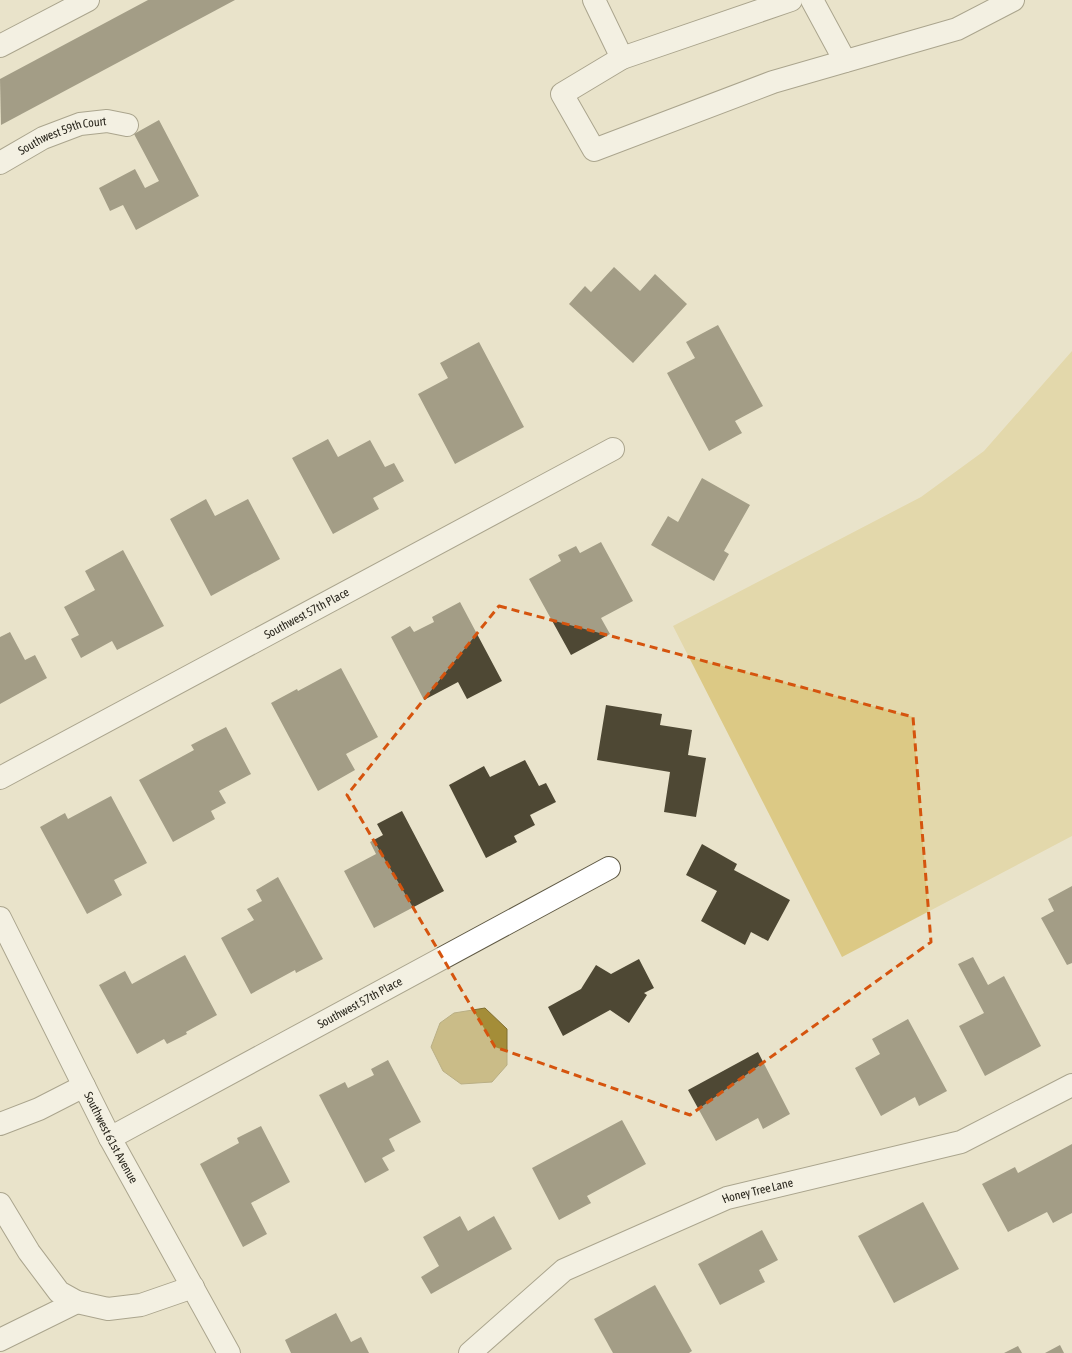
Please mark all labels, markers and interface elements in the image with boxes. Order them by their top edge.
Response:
street label: Southwest 59th Court [16,114,108,158]
street label: Southwest 57th Place [262,585,352,642]
street label: Southwest 57th Place [315,974,405,1031]
street label: Southwest 61st Avenue [81,1089,141,1186]
street label: Honey Tree Lane [720,1175,794,1206]

